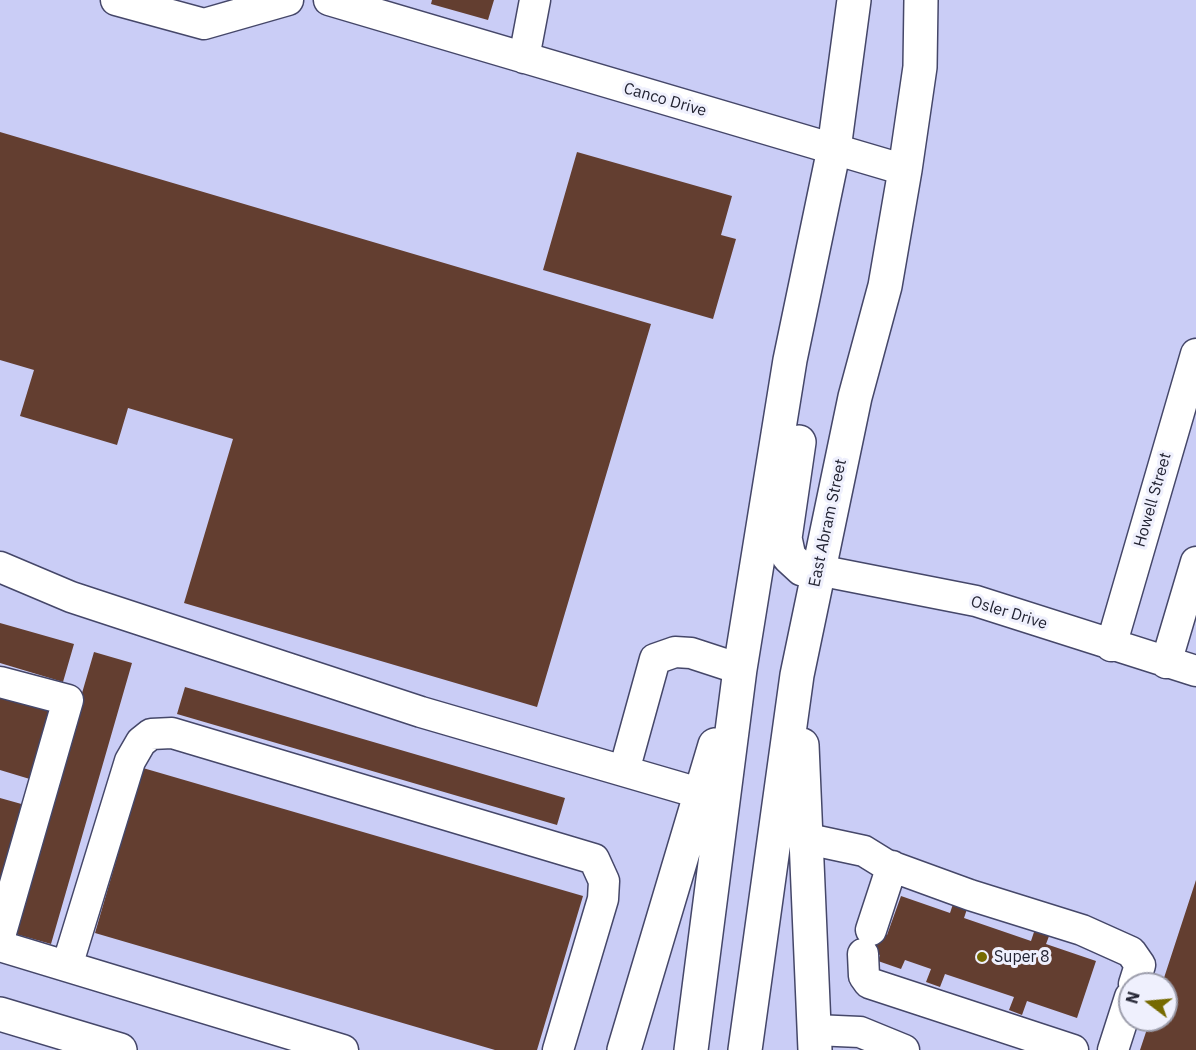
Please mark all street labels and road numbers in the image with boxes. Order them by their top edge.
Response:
street label: Canco Drive [621,79,709,121]
street label: Howell Street [1130,451,1176,549]
street label: East Abram Street [805,457,851,589]
street label: Osler Drive [968,592,1050,634]

